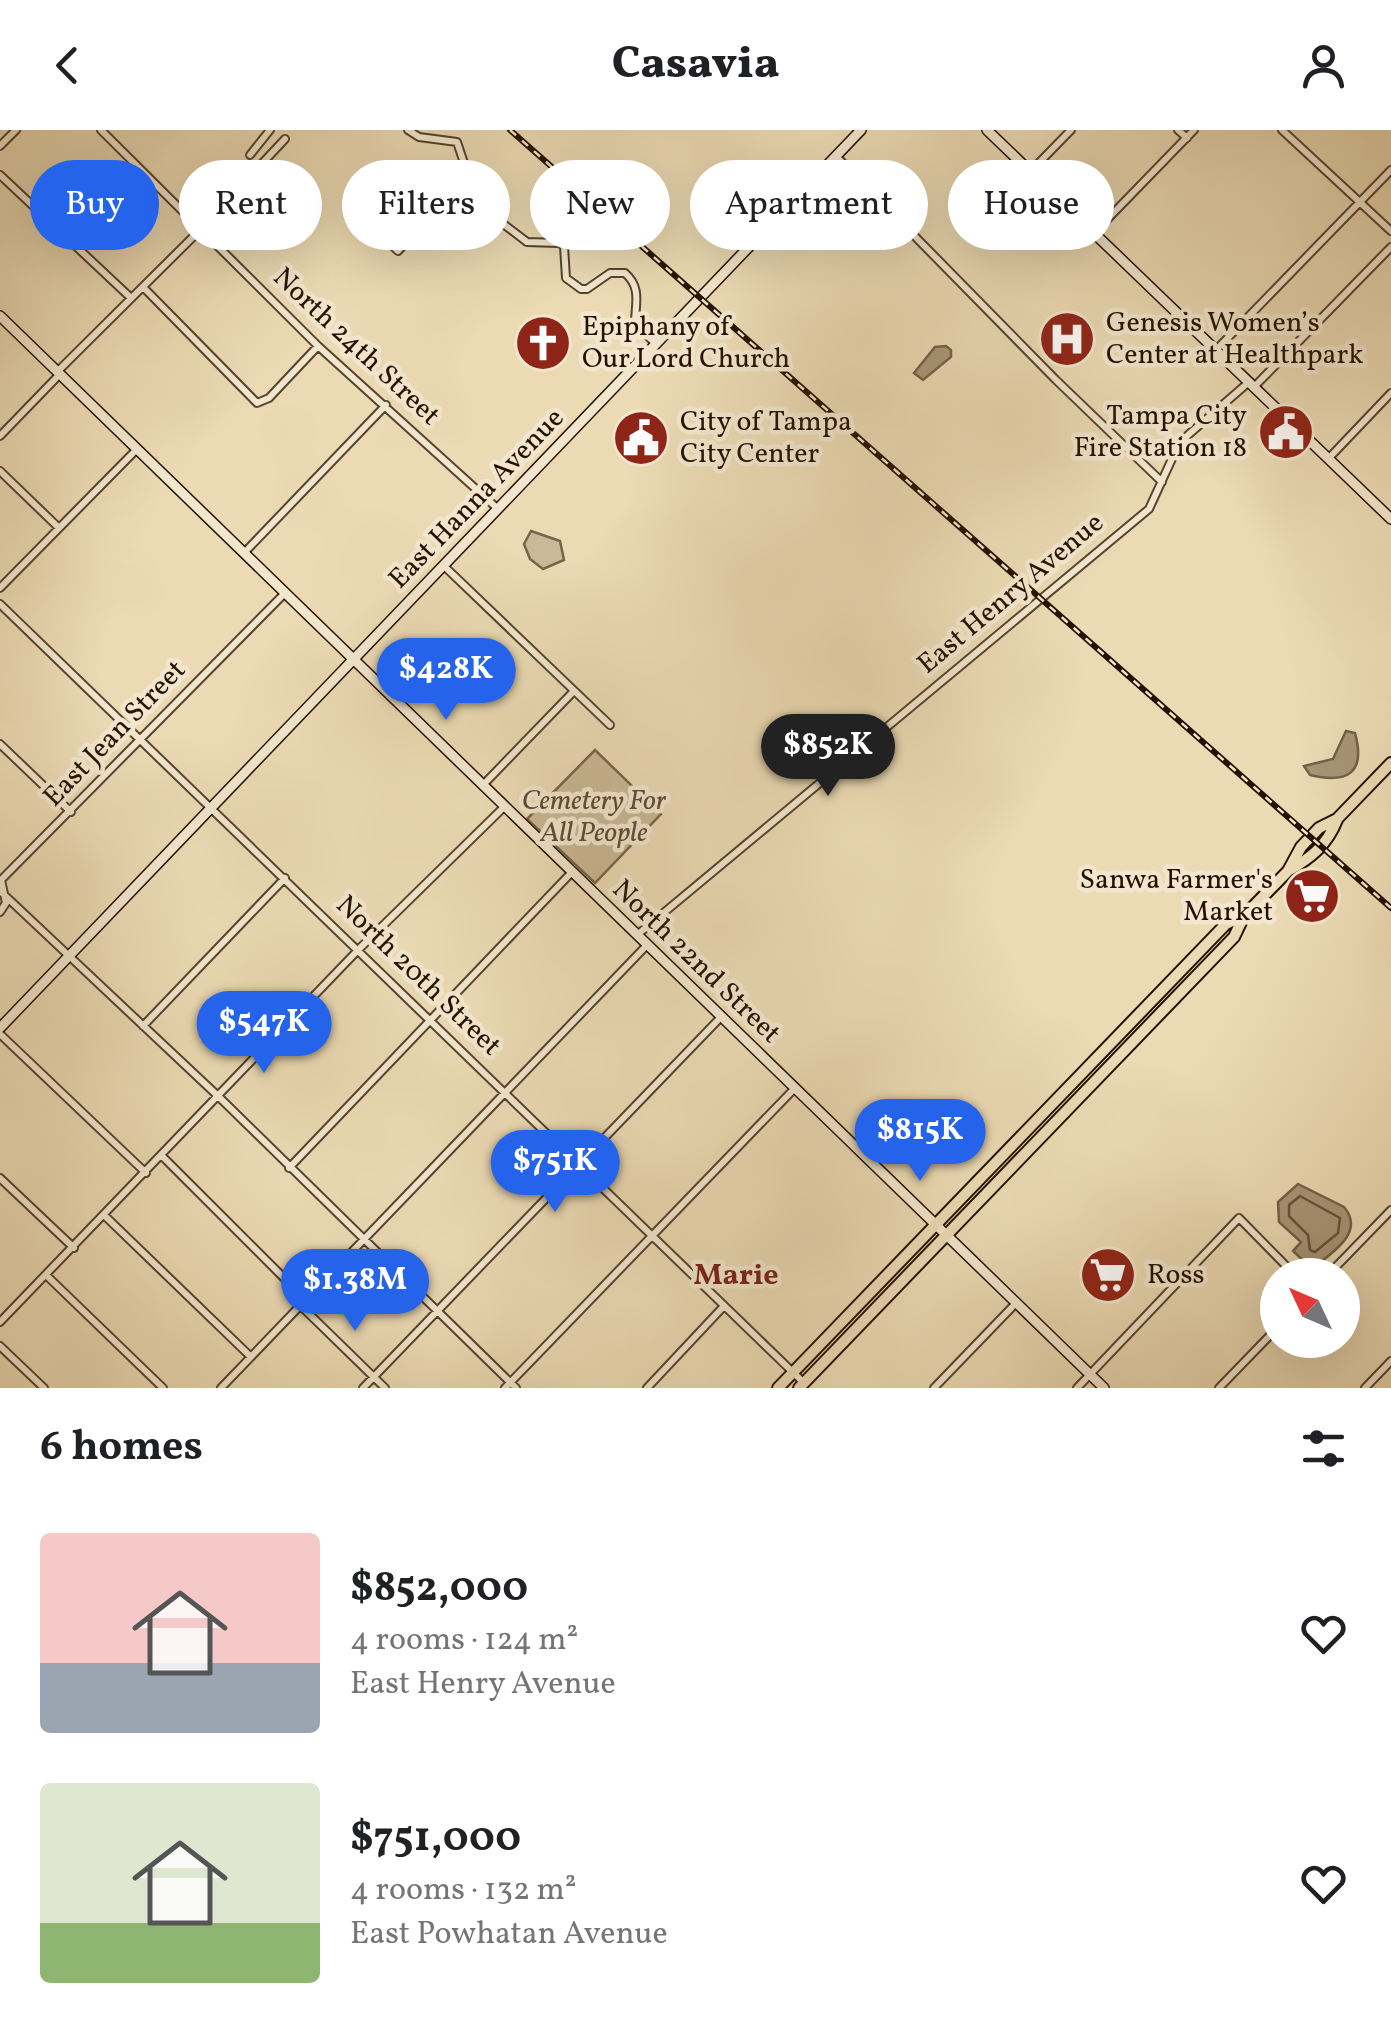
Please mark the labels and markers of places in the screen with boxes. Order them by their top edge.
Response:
place label: Genesis Women’s Center at Healthpark [1106,304,1364,375]
place label: Epiphany of Our Lord Church [582,308,790,379]
hospital icon: Genesis Women’s Center at Healthpark [1037,309,1097,369]
church icon: Epiphany of Our Lord Church [513,313,573,373]
place label: Tampa City Fire Station 18 [1074,397,1247,468]
public building icon: Tampa City Fire Station 18 [1256,402,1316,462]
place label: City of Tampa City Center [680,403,852,474]
public building icon: City of Tampa City Center [611,408,671,468]
pin: $428K [376,638,516,723]
pin: $852K [758,714,898,799]
place label: Sanwa Farmer's Market [1079,861,1273,932]
supermarket icon: Sanwa Farmer's Market [1282,866,1342,926]
pin: $547K [194,991,334,1076]
pin: $815K [850,1099,990,1184]
pin: $751K [485,1130,625,1215]
supermarket icon: Ross [1078,1245,1138,1305]
pin: $1.38M [274,1249,436,1334]
place label: Ross [1147,1256,1204,1295]

